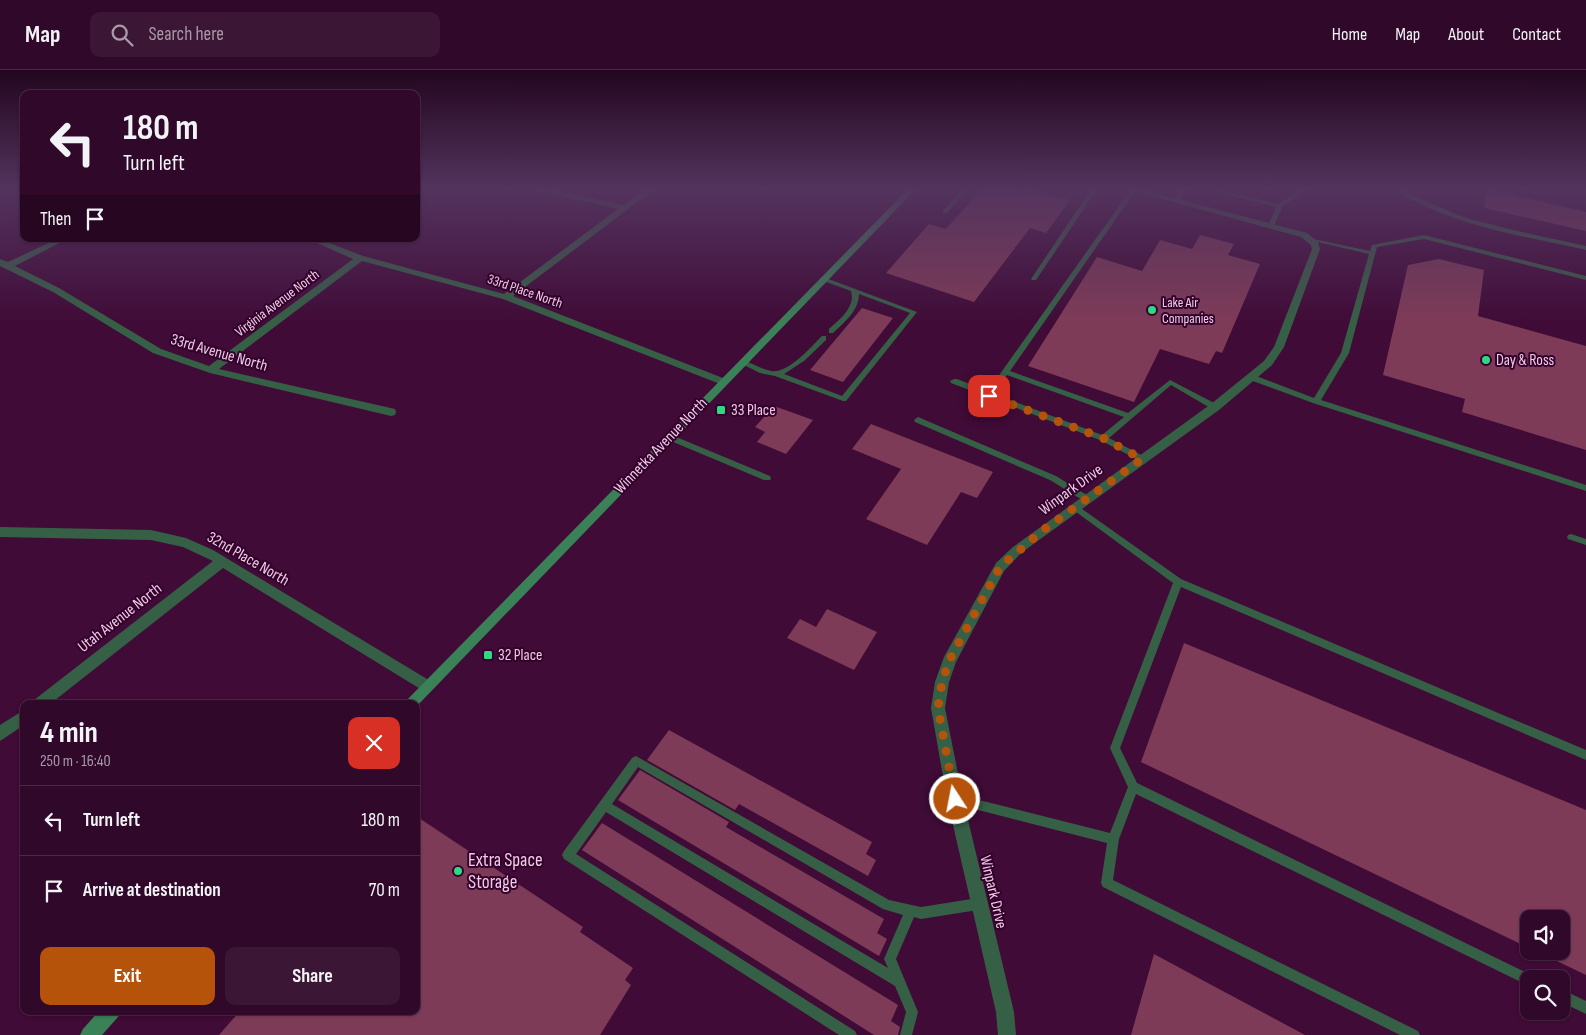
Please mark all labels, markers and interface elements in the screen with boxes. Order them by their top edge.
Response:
search box [90,12,440,57]
text: Map [25,20,60,49]
icon: search [108,21,136,49]
text: Search here [148,23,224,46]
text: Home [1332,24,1367,45]
text: Map [1395,24,1420,45]
text: About [1448,24,1484,45]
text: Contact [1512,24,1561,45]
text: 180 m [123,107,199,150]
icon: left [40,110,105,175]
text: Turn left [123,150,185,177]
icon: arrive [81,205,109,233]
text: Then [40,208,71,231]
street label: Virginia Avenue North [232,266,322,340]
street label: 33rd Place North [485,270,565,312]
place label: Lake Air Companies [1162,294,1214,327]
marker: Lake Air Companies [1146,304,1158,316]
street label: 33rd Avenue North [168,330,270,376]
place label: Day & Ross [1496,351,1555,370]
marker: Day & Ross [1480,354,1492,366]
pin [968,375,1010,417]
icon: arrive [975,382,1003,410]
street label: Winnetka Avenue North [610,394,712,498]
place label: 33 Place [731,401,776,420]
marker: 33 Place [715,404,727,416]
street label: Winpark Drive [1035,461,1107,519]
street label: 32nd Place North [203,528,293,590]
street label: Utah Avenue North [74,579,166,657]
place label: 32 Place [498,646,543,665]
marker: 32 Place [482,649,494,661]
text: 4 min [40,715,98,751]
button: close [348,717,400,769]
text: 250 m · 16:40 [40,752,111,771]
position arrow [928,772,980,824]
icon: left [40,807,68,835]
text: Turn left [83,809,140,832]
text: 180 m [361,809,400,832]
place label: Extra Space Storage [468,849,543,894]
street label: Winpark Drive [975,854,1011,930]
marker: Extra Space Storage [452,865,464,877]
icon: arrive [40,877,68,905]
text: Arrive at destination [83,879,221,902]
text: 70 m [369,879,400,902]
map controls [1520,910,1570,1020]
button: sound [1520,910,1570,960]
button: Exit [40,947,215,1005]
button: Share [225,947,400,1005]
button: search [1520,970,1570,1020]

